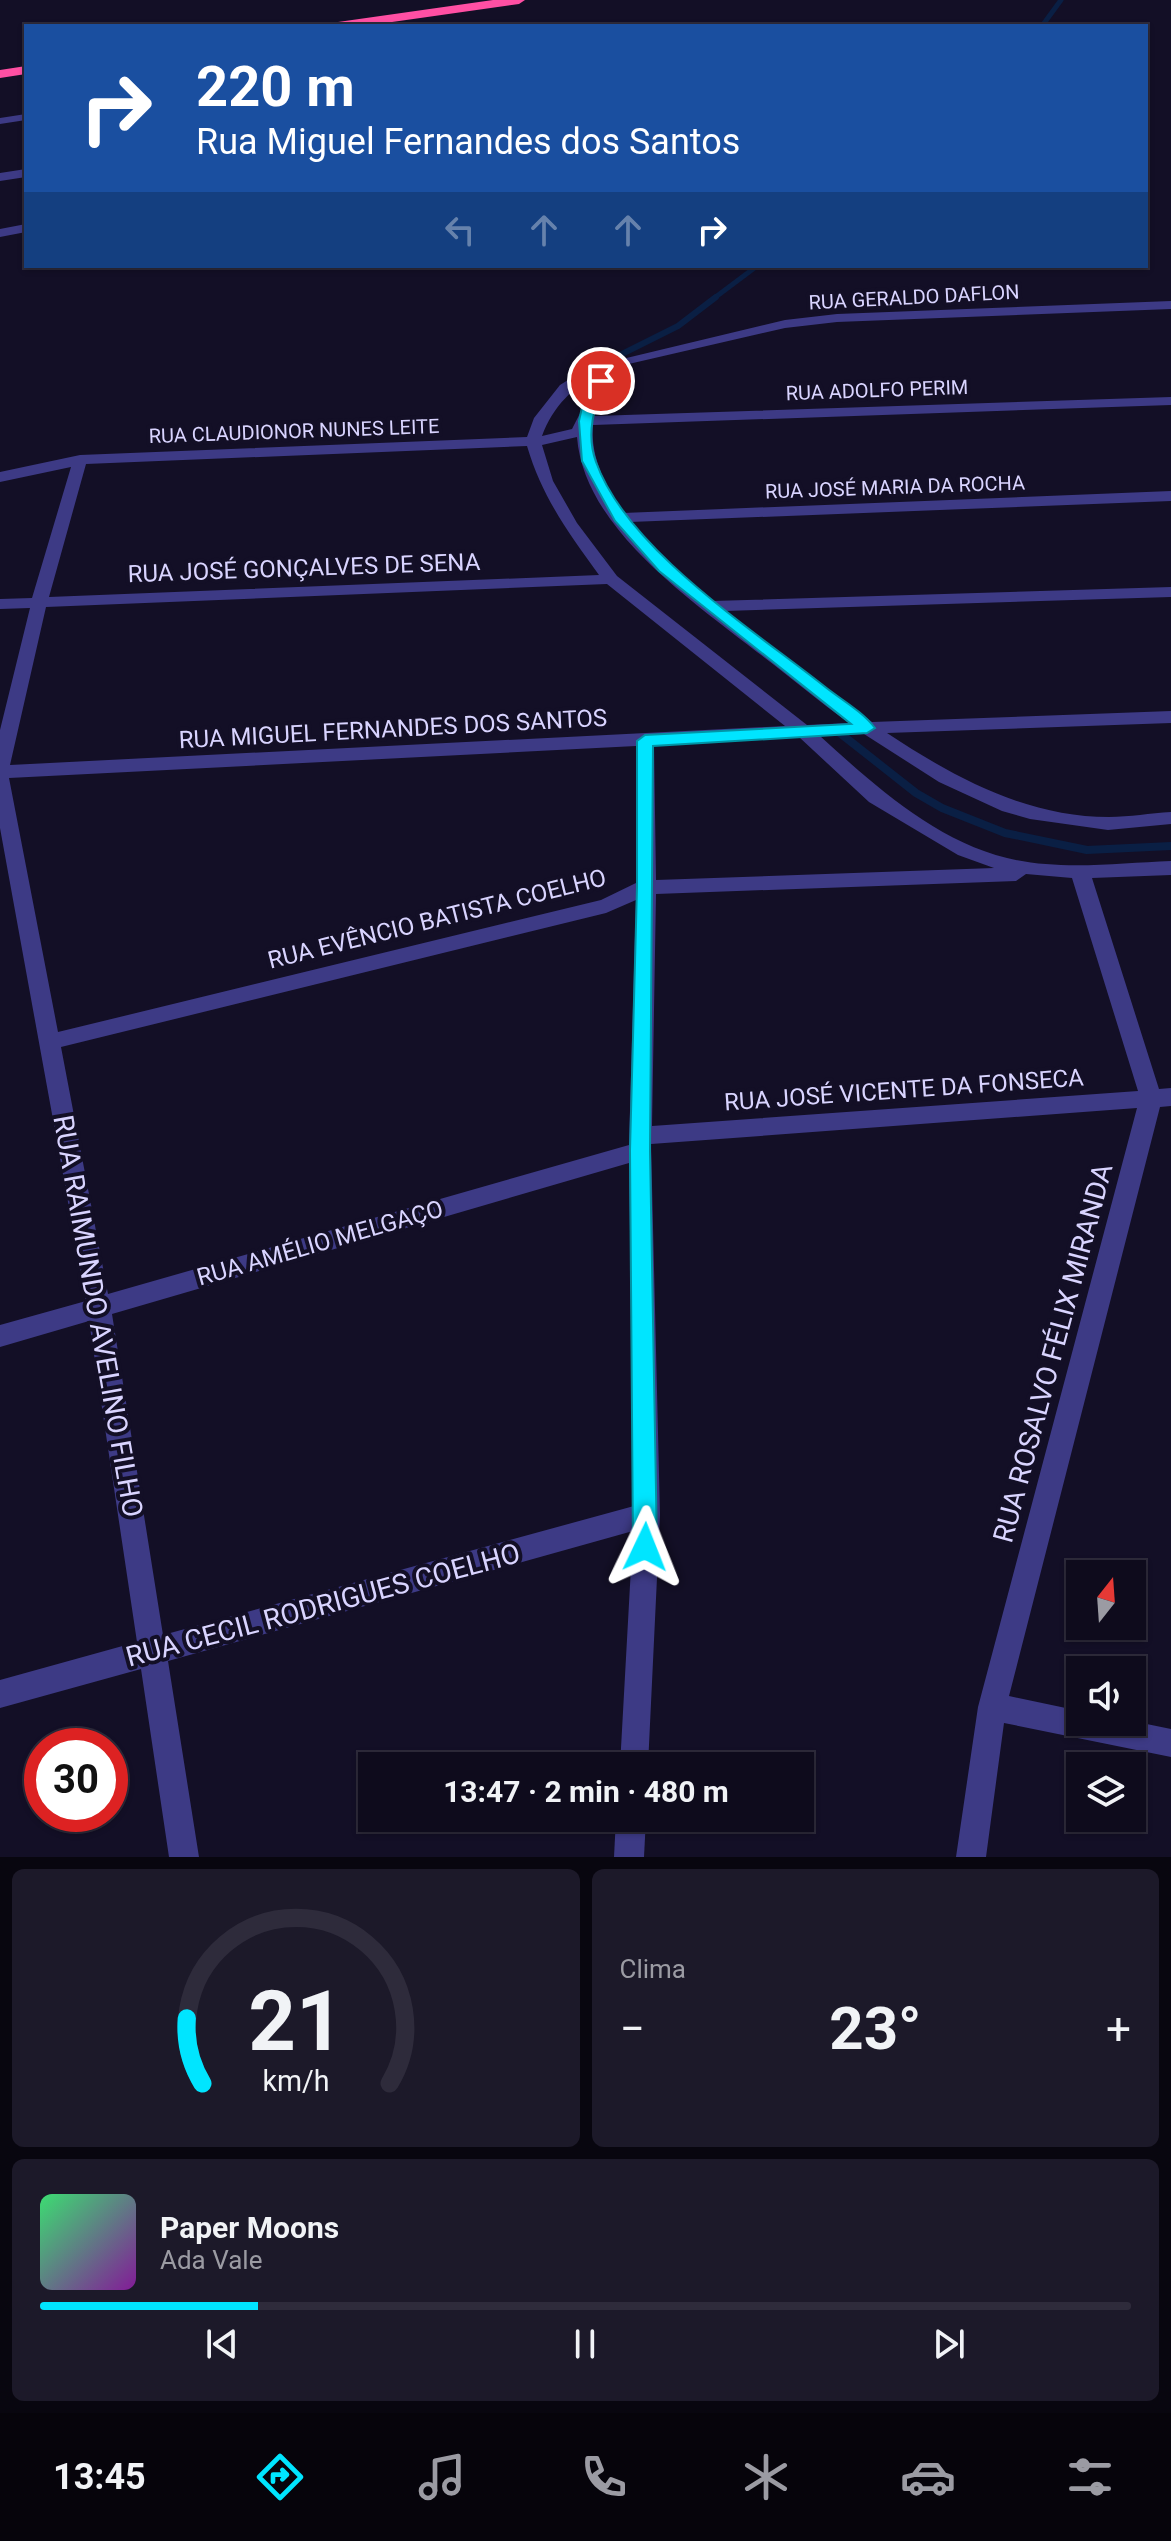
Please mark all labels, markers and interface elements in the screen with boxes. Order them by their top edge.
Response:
text: 220 m [196,54,355,120]
icon: right [64,56,168,160]
text: Rua Miguel Fernandes dos Santos [196,121,740,163]
icon: left [438,208,482,252]
icon: ahead [522,208,566,252]
icon: ahead [606,208,650,252]
icon: right [690,208,734,252]
street label: RUA GERALDO DAFLON [808,279,1020,315]
pin [567,347,635,415]
icon: arrive [579,359,623,403]
street label: RUA ADOLFO PERIM [785,375,969,405]
street label: RUA CLAUDIONOR NUNES LEITE [148,414,440,448]
street label: RUA JOSÉ MARIA DA ROCHA [765,470,1025,504]
street label: RUA JOSÉ GONÇALVES DE SENA [127,548,481,588]
street label: RUA MIGUEL FERNANDES DOS SANTOS [178,704,608,754]
street label: RUA EVÊNCIO BATISTA COELHO [265,863,609,975]
street label: RUA JOSÉ VICENTE DA FONSECA [723,1063,1085,1117]
street label: RUA RAIMUNDO AVELINO FILHO [46,1112,150,1520]
street label: RUA ROSALVO FÉLIX MIRANDA [986,1160,1120,1546]
street label: RUA AMÉLIO MELGAÇO [194,1194,446,1292]
position arrow [603,1505,687,1589]
street label: RUA CECIL RODRIGUES COELHO [122,1536,524,1674]
north arrow [1066,1560,1146,1640]
map controls [1066,1560,1146,1832]
button: sound [1066,1656,1146,1736]
speed limit sign: 30 [24,1728,128,1832]
button: layers [1066,1752,1146,1832]
text: 13:47 · 2 min · 480 m [443,1774,729,1809]
text: Clima [620,1954,686,1984]
text: 21 [248,1973,343,2070]
text: 23° [829,1993,921,2064]
text: − [620,2003,645,2055]
text: + [1106,2003,1131,2055]
text: km/h [262,2064,329,2098]
text: Paper Moons [160,2210,339,2245]
text: Ada Vale [160,2245,262,2275]
icon: previous [200,2322,244,2366]
icon: pause [563,2322,607,2366]
icon: next [927,2322,971,2366]
icon: directions [252,2449,308,2505]
icon: music [414,2449,470,2505]
icon: phone [576,2449,632,2505]
icon: climate [738,2449,794,2505]
icon: car [900,2449,956,2505]
icon: filters [1062,2449,1118,2505]
text: 13:45 [53,2456,146,2498]

